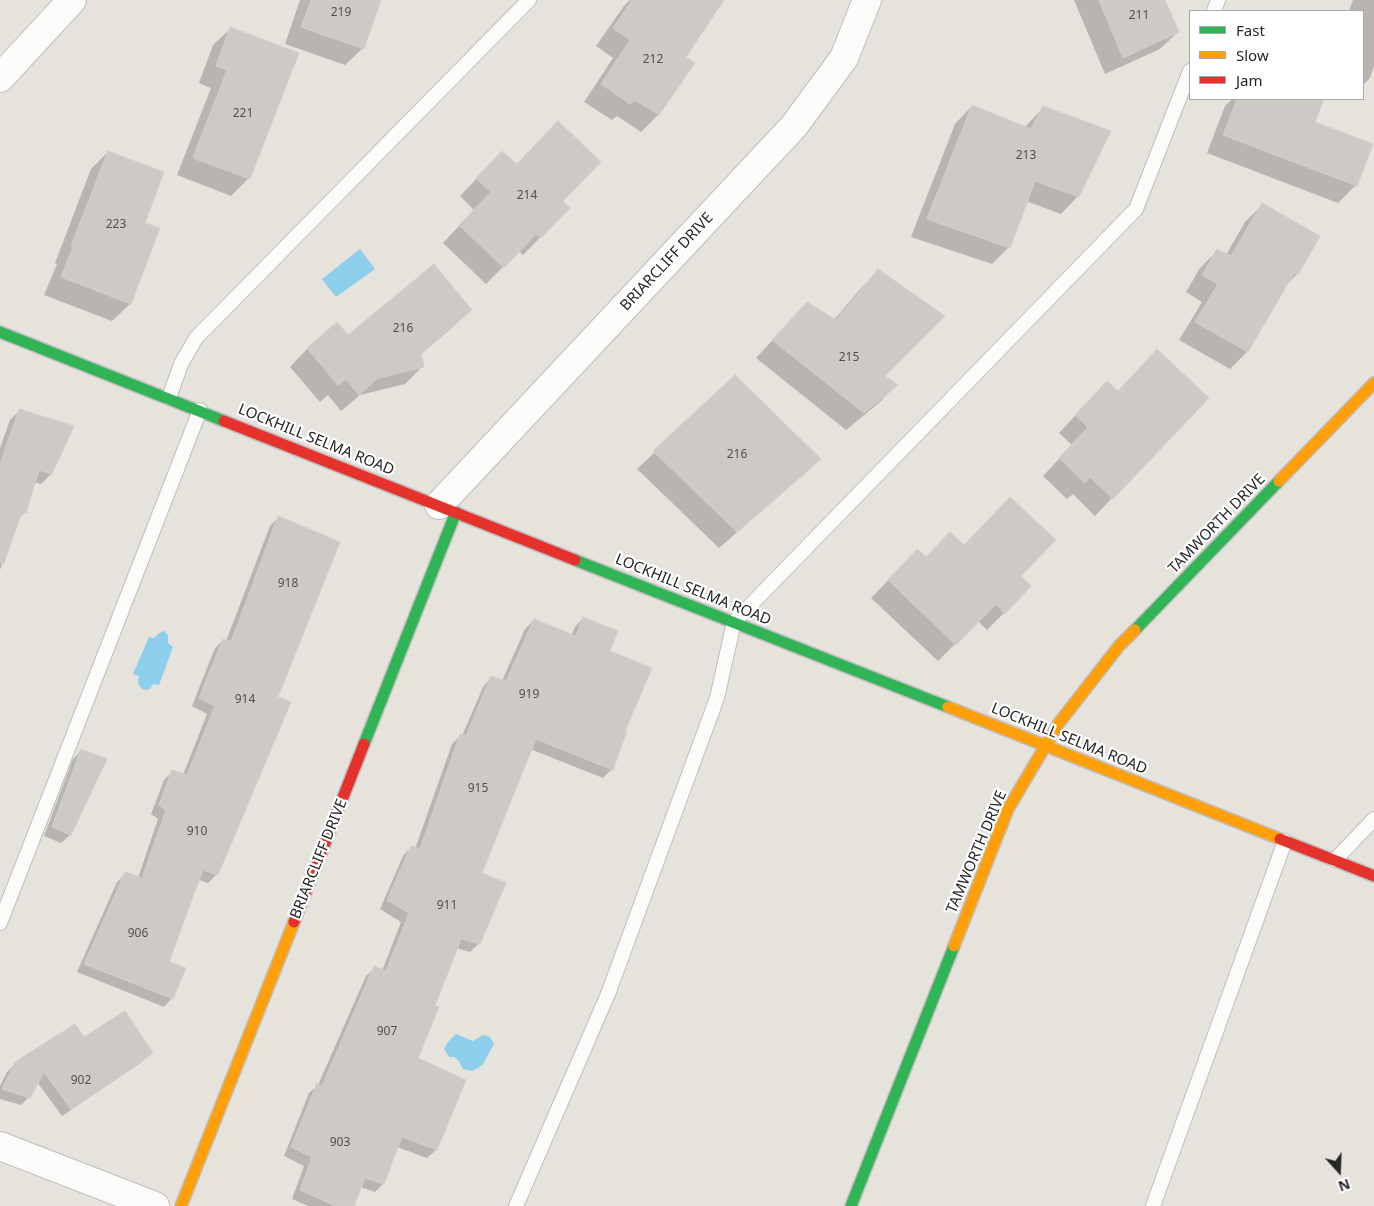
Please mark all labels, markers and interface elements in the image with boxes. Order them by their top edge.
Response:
house number: 219 [331,6,351,20]
house number: 211 [1129,9,1149,23]
legend [1189,10,1364,100]
text: Fast [1236,20,1265,40]
text: Slow [1236,45,1269,65]
house number: 212 [643,53,663,67]
text: Jam [1236,70,1263,90]
house number: 221 [233,107,253,121]
house number: 213 [1016,149,1036,163]
house number: 214 [517,189,537,203]
street label: BRIARCLIFF DRIVE [617,209,717,315]
house number: 223 [106,218,126,232]
house number: 216 [393,322,413,336]
house number: 215 [839,351,859,365]
street label: LOCKHILL SELMA ROAD [235,400,397,480]
house number: 216 [727,448,747,462]
street label: TAMWORTH DRIVE [1165,470,1269,578]
street label: LOCKHILL SELMA ROAD [612,550,774,630]
house number: 918 [278,577,298,591]
house number: 919 [519,688,539,702]
house number: 914 [235,693,255,707]
street label: LOCKHILL SELMA ROAD [988,699,1150,779]
house number: 915 [468,782,488,796]
street label: TAMWORTH DRIVE [943,788,1011,916]
street label: BRIARCLIFF DRIVE [287,796,351,922]
house number: 910 [187,825,207,839]
house number: 911 [437,899,457,913]
house number: 906 [128,927,148,941]
house number: 907 [377,1025,397,1039]
house number: 902 [71,1074,91,1088]
house number: 903 [330,1136,350,1150]
north arrow [1314,1146,1364,1196]
text: N [1336,1175,1353,1196]

